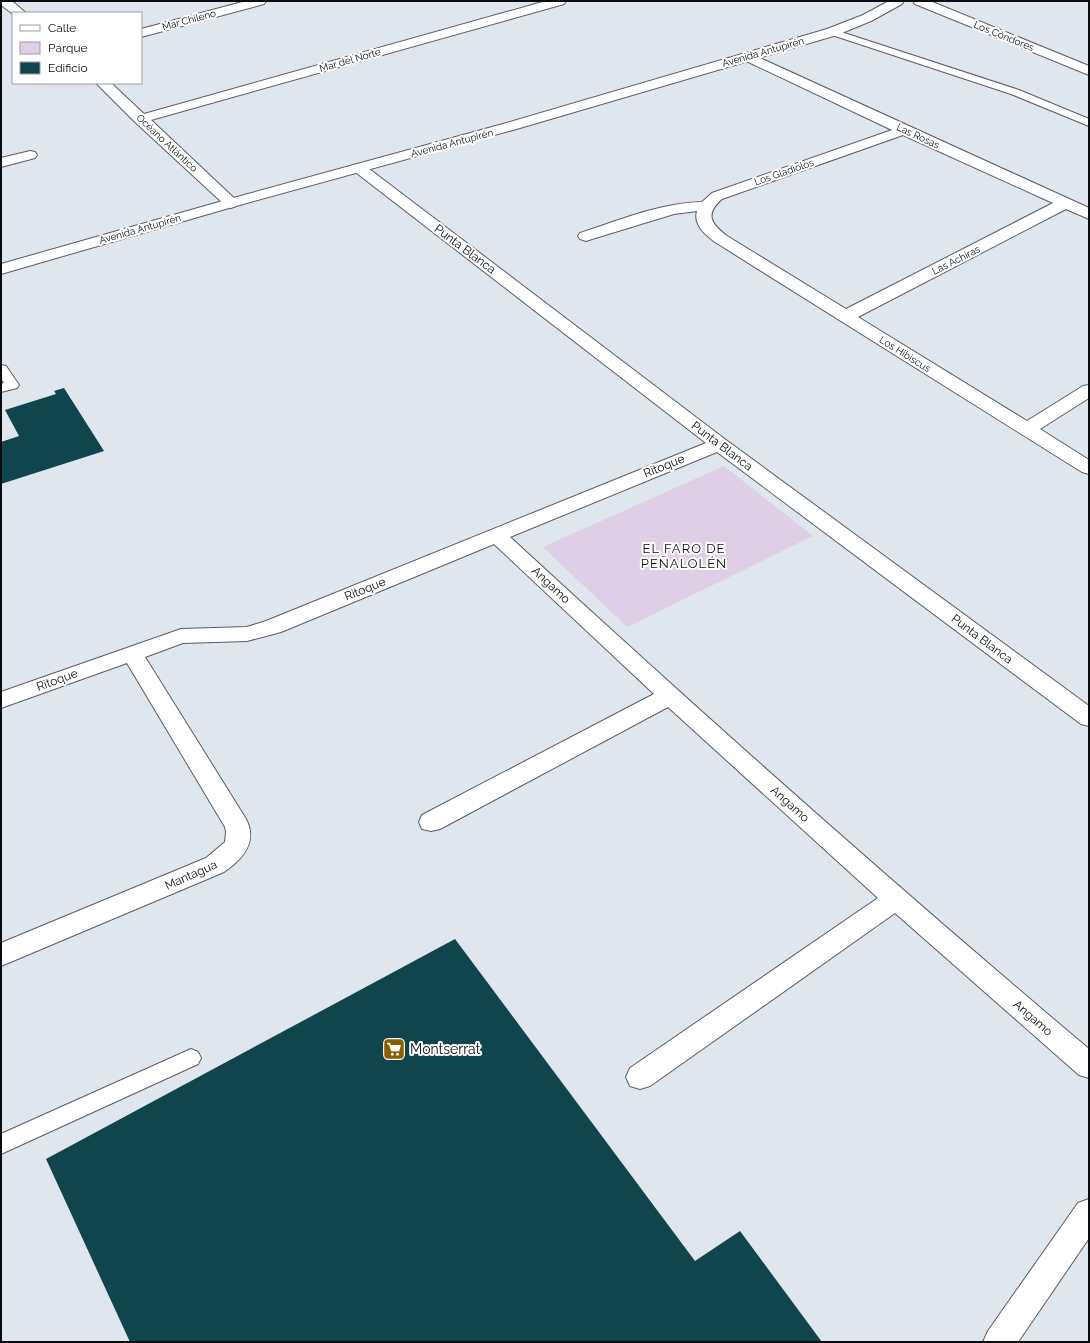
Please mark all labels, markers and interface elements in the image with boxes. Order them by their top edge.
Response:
street label: Mar Chileno [161,8,217,32]
legend [12,12,142,84]
street label: Los Cóndores [972,19,1036,53]
text: Calle [48,21,76,35]
street label: Avenida Antupirén [721,35,805,69]
text: Parque [48,41,88,55]
street label: Mar del Norte [318,46,382,74]
text: Edificio [48,61,88,75]
street label: Océano Atlántico [134,112,200,174]
street label: Las Rosas [895,121,941,151]
street label: Avenida Antupirén [410,127,494,159]
street label: Los Gladiolos [753,157,815,187]
street label: Avenida Antupirén [98,212,182,246]
street label: Punta Blanca [432,221,498,277]
street label: Las Achiras [930,243,982,277]
street label: Los Hibiscus [877,334,933,374]
street label: Punta Blanca [689,418,755,474]
street label: Ritoque [641,451,687,481]
district label: EL FARO DE PEÑALOLÉN [641,541,727,571]
street label: Angamo [529,564,573,606]
street label: Ritoque [342,574,388,604]
street label: Punta Blanca [949,611,1015,667]
street label: Ritoque [34,666,80,694]
street label: Angamo [768,783,812,825]
street label: Mantagua [163,857,219,893]
street label: Angamo [1011,997,1055,1039]
supermarket icon: Montserrat [381,1036,407,1062]
place label: Montserrat [410,1041,481,1057]

